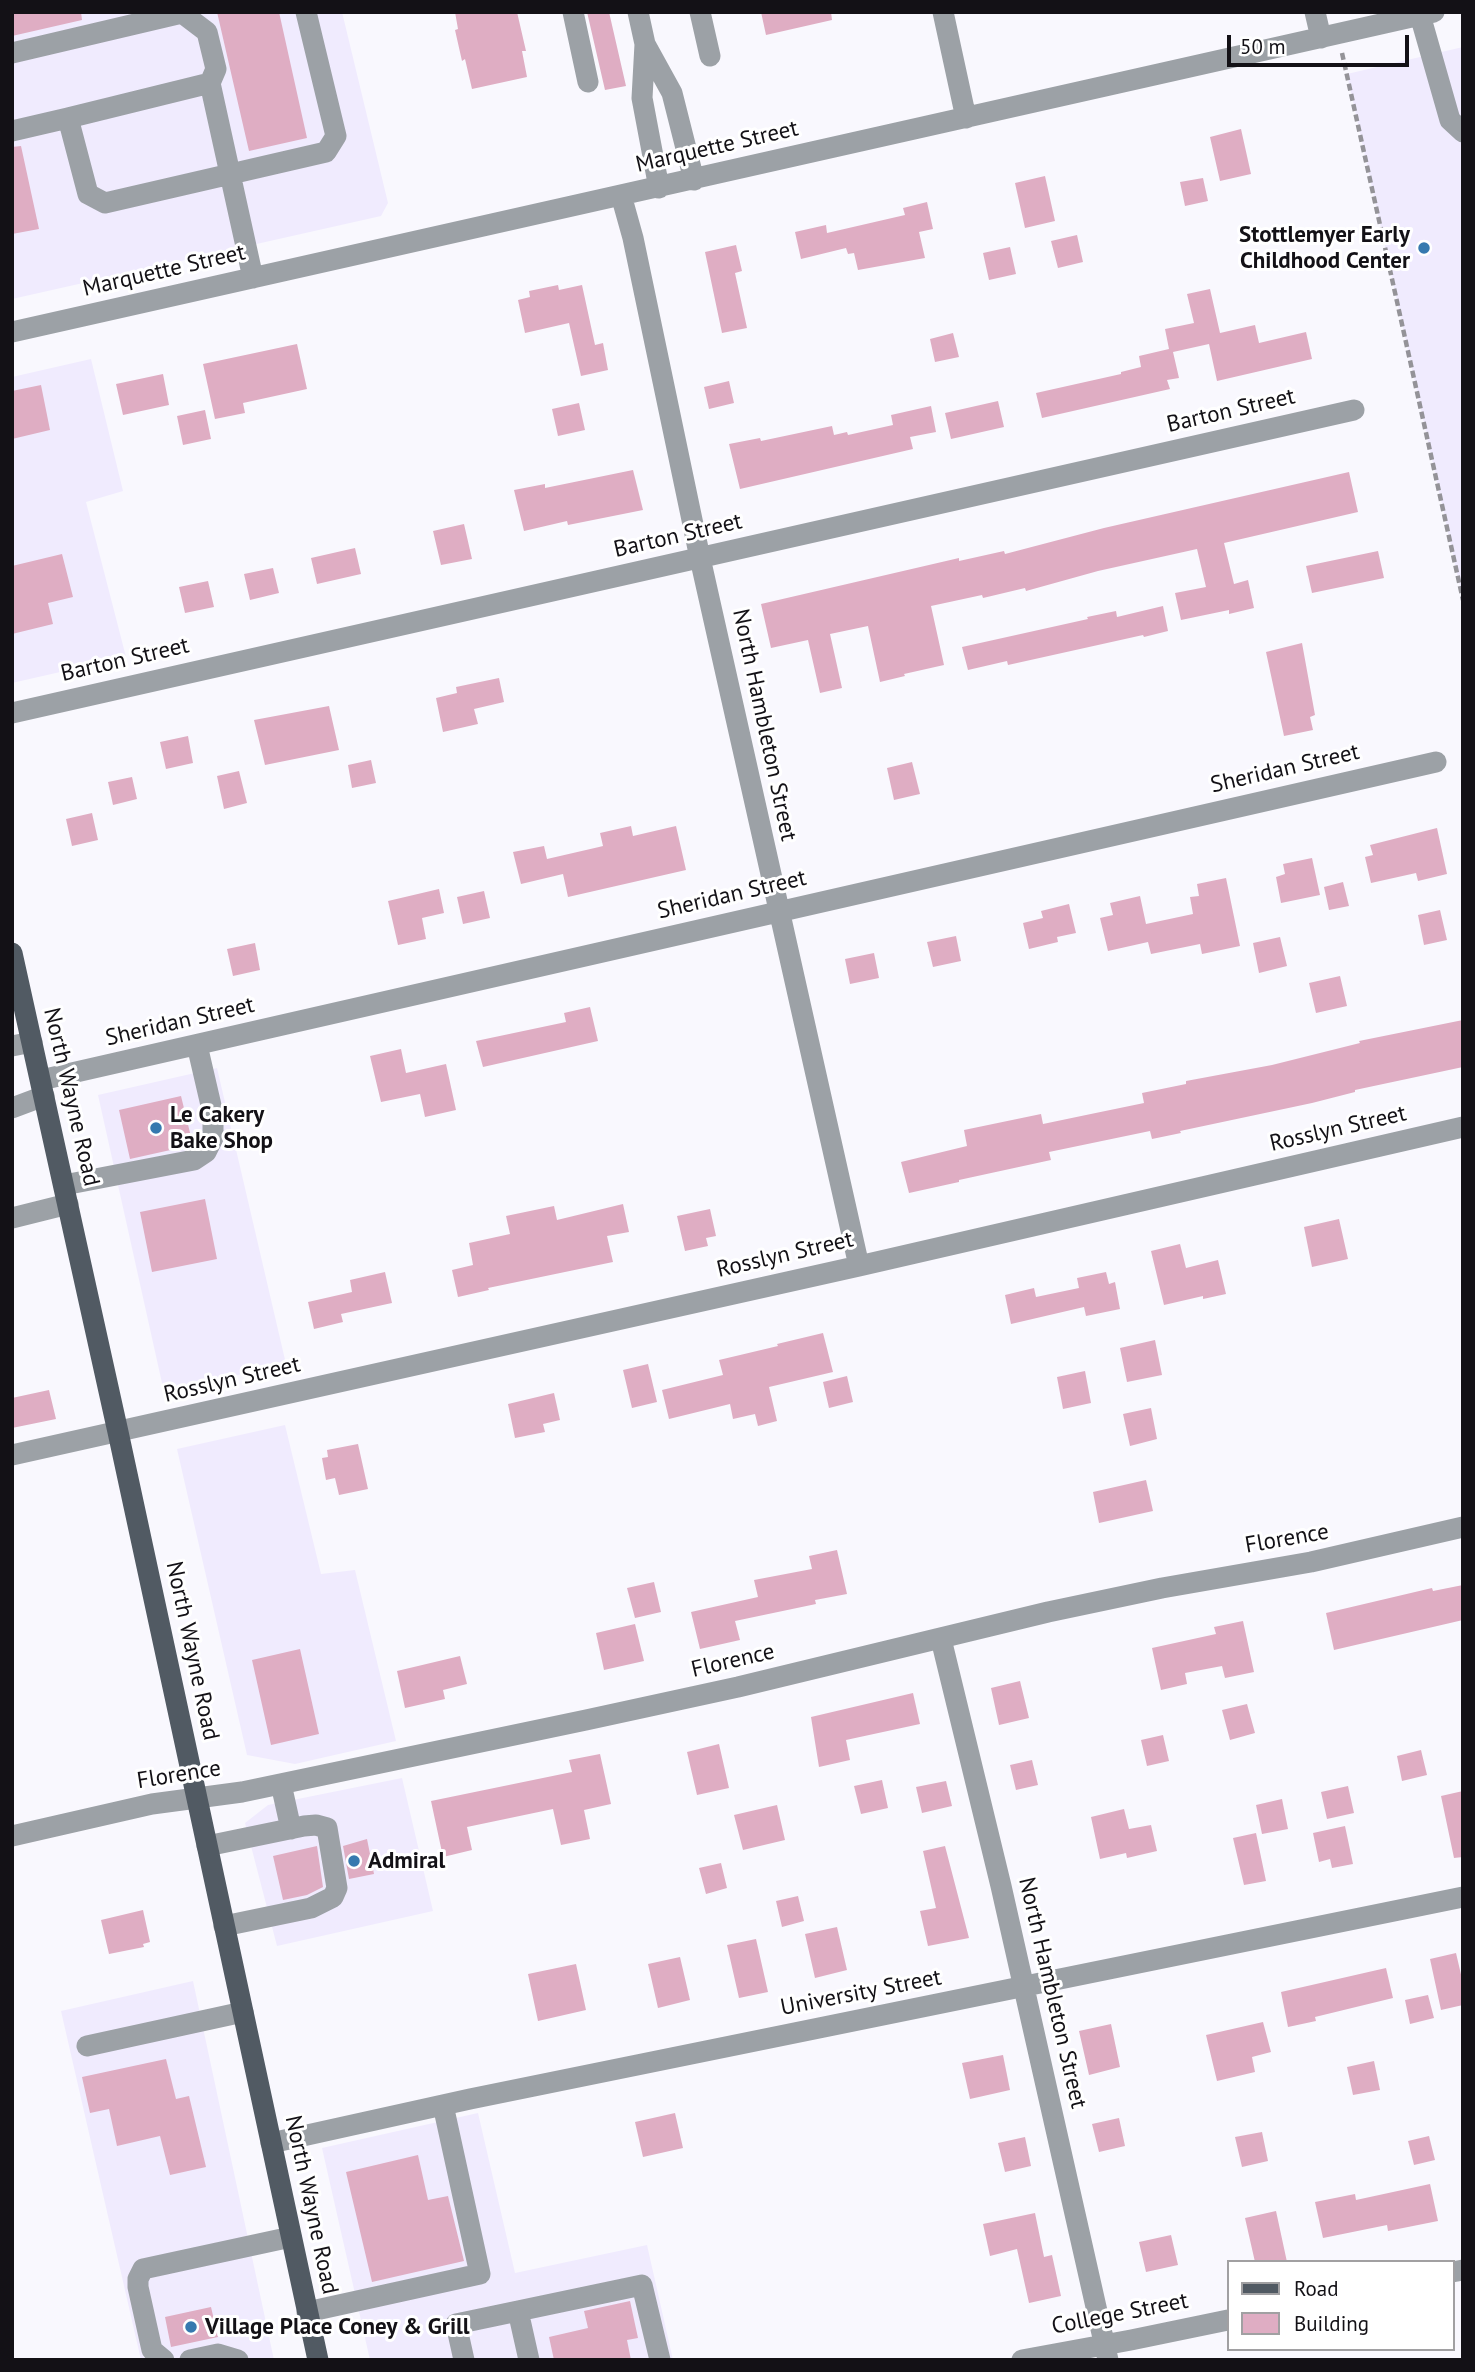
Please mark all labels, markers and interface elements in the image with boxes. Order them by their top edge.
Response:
scale bar [1230,21,1412,65]
text: 50 m [1240,33,1286,60]
street label: Marquette Street [633,115,801,179]
place label: Stottlemyer Early Childhood Center [1239,221,1410,275]
street label: Marquette Street [80,239,248,303]
marker: Stottlemyer Early Childhood Center [1416,240,1432,256]
street label: Barton Street [1164,383,1298,439]
street label: Barton Street [611,508,745,564]
street label: North Hambleton Street [726,606,802,844]
street label: Barton Street [58,632,192,688]
street label: Sheridan Street [1208,738,1362,800]
street label: Sheridan Street [655,864,809,926]
street label: Sheridan Street [103,991,257,1053]
street label: North Wayne Road [37,1005,105,1189]
street label: Rosslyn Street [1267,1100,1409,1158]
place label: Le Cakery Bake Shop [170,1101,273,1155]
marker: Le Cakery Bake Shop [148,1120,164,1136]
street label: Rosslyn Street [714,1226,856,1284]
street label: Rosslyn Street [161,1351,303,1409]
street label: Florence [1243,1518,1331,1560]
street label: North Wayne Road [160,1559,224,1743]
street label: Florence [689,1638,777,1684]
street label: Florence [135,1755,223,1795]
place label: Admiral [368,1847,445,1875]
marker: Admiral [346,1853,362,1869]
street label: North Hambleton Street [1012,1875,1092,2111]
street label: University Street [778,1964,944,2022]
street label: North Wayne Road [279,2113,343,2297]
legend [1226,2260,1454,2351]
text: Road [1294,2275,1338,2302]
street label: College Street [1049,2287,1191,2341]
text: Building [1294,2310,1369,2337]
place label: Village Place Coney & Grill [205,2313,470,2341]
marker: Village Place Coney & Grill [183,2319,199,2335]

